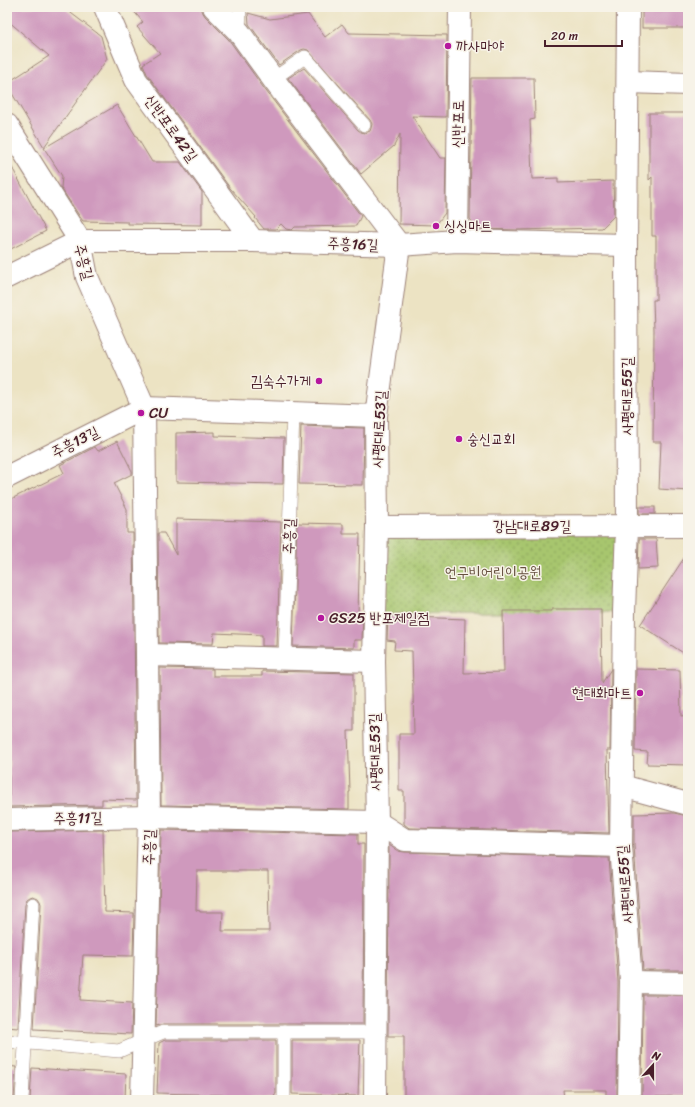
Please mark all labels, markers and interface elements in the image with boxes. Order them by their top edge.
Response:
scale bar [545,22,622,48]
text: 20 m [551,25,578,47]
place label: 까사마야 [456,33,504,59]
marker: 까사마야 [443,41,453,51]
street label: 신반포로42길 [137,89,205,167]
street label: 신반포로 [445,100,471,148]
place label: 싱싱마트 [444,213,492,239]
marker: 싱싱마트 [431,221,441,231]
street label: 주흥16길 [327,230,379,258]
street label: 주흥길 [67,241,101,283]
street label: 사평대로55길 [614,357,640,435]
place label: 김숙수가게 [251,368,311,394]
marker: 김숙수가게 [314,376,324,386]
street label: 사평대로53길 [364,389,394,469]
place label: CU [149,400,169,426]
marker: CU [136,408,146,418]
street label: 주흥13길 [46,419,104,465]
place label: 숭신교회 [467,426,515,452]
marker: 숭신교회 [454,434,464,444]
street label: 강남대로89길 [493,513,571,539]
street label: 주흥길 [275,517,303,555]
park label: 언구비어린이공원 [445,559,541,585]
place label: GS25 반포제일점 [329,605,430,631]
marker: GS25 반포제일점 [316,613,326,623]
place label: 현대화마트 [572,680,632,706]
marker: 현대화마트 [635,688,645,698]
street label: 사평대로53길 [361,713,389,791]
street label: 주흥11길 [53,805,103,831]
street label: 주흥길 [135,828,163,866]
street label: 사평대로55길 [609,844,641,924]
north arrow [633,1045,673,1085]
text: N [649,1046,664,1067]

